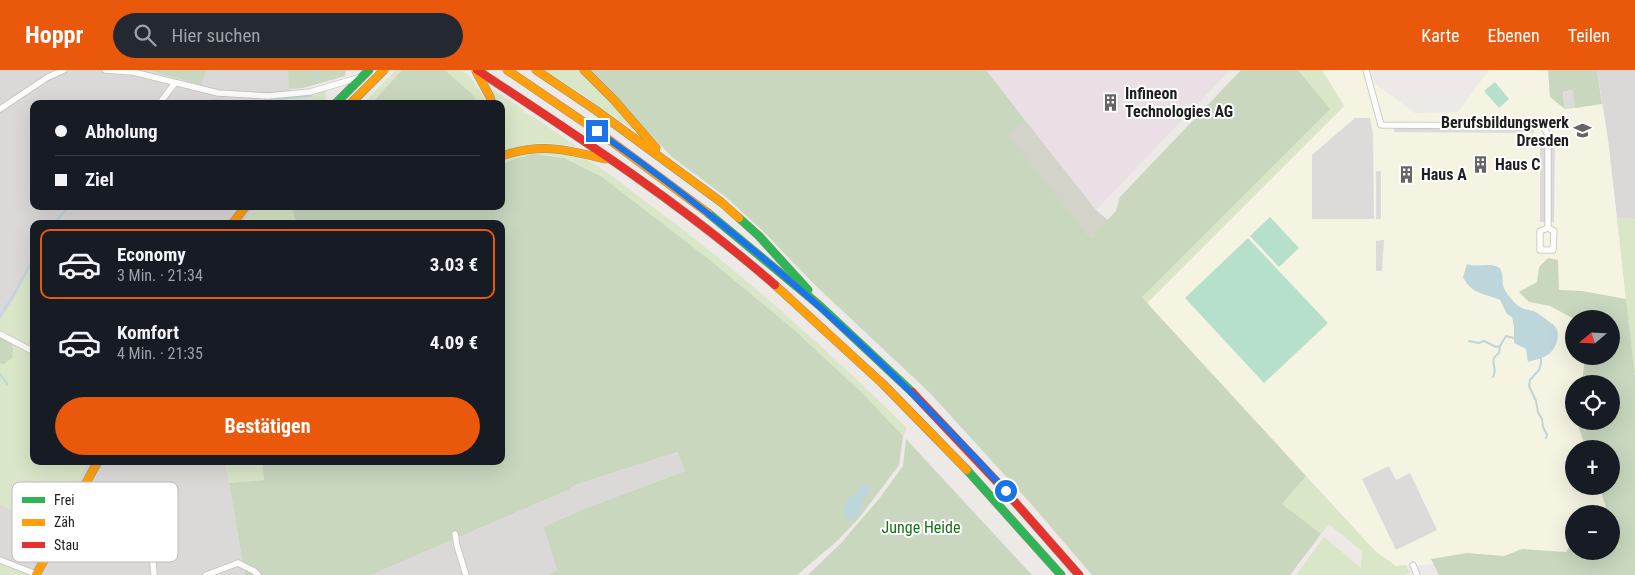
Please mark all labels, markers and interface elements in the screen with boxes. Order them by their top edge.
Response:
search box [113,13,463,58]
text: Hoppr [25,21,83,49]
icon: search [131,21,159,49]
text: Hier suchen [171,24,261,47]
text: Karte [1421,25,1460,46]
text: Ebenen [1488,25,1540,46]
text: Teilen [1568,25,1610,46]
place label: Infineon Technologies AG [1125,84,1233,121]
building icon: Infineon Technologies AG [1101,92,1121,112]
place label: Berufsbildungswerk Dresden [1441,113,1569,150]
text: Abholung [85,120,158,143]
route end [586,120,608,142]
school or university icon: Berufsbildungswerk Dresden [1573,121,1593,141]
building icon: Haus C [1471,154,1491,174]
place label: Haus C [1495,155,1540,174]
building icon: Haus A [1397,164,1417,184]
place label: Haus A [1421,165,1467,184]
text: Ziel [85,168,114,191]
icon: car [57,242,102,287]
text: Economy [117,243,186,266]
text: 3.03 € [430,253,478,276]
text: 3 Min. · 21:34 [117,266,203,285]
north arrow [1565,310,1620,365]
map controls [1565,310,1620,560]
icon: car [57,320,102,365]
text: Komfort [117,321,179,344]
text: 4.09 € [430,331,478,354]
text: 4 Min. · 21:35 [117,344,203,363]
button: locate [1565,375,1620,430]
button: Bestätigen [55,397,480,455]
button: + [1565,440,1620,495]
route start [995,480,1017,502]
legend [12,482,178,562]
text: Frei [54,492,74,508]
button: − [1565,505,1620,560]
text: Zäh [54,514,75,530]
park label: Junge Heide [882,518,960,537]
text: Stau [54,537,79,553]

